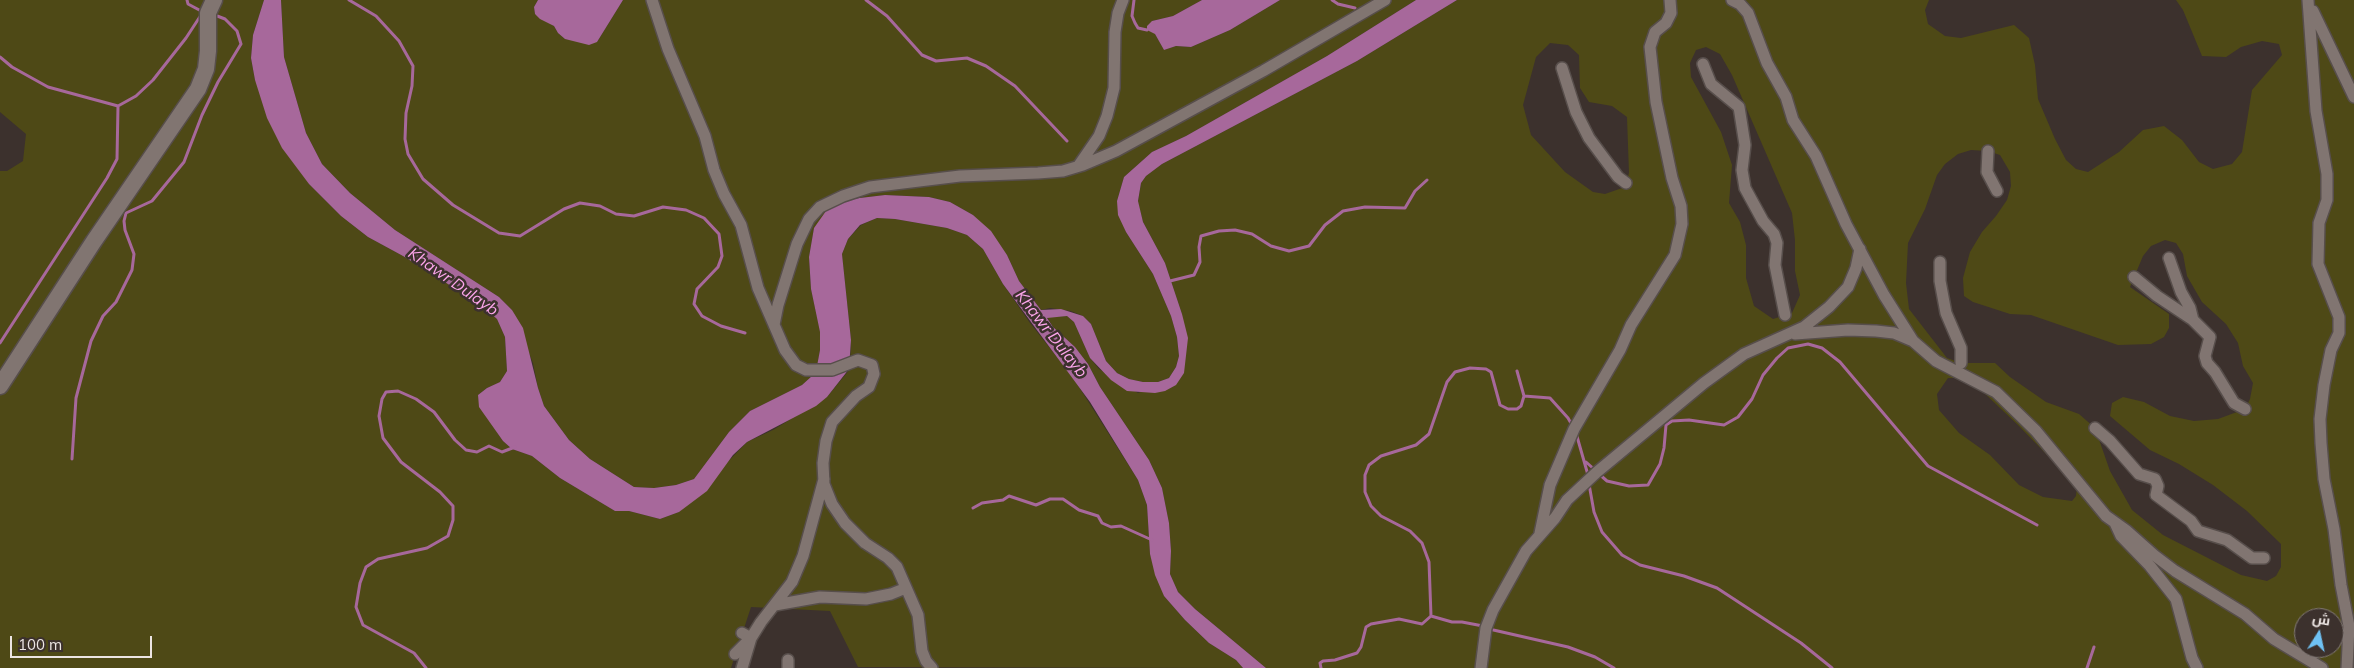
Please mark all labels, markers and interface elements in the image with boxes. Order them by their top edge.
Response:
water label: Khawr Dulayb [404,244,502,320]
water label: Khawr Dulayb [1011,287,1091,381]
north arrow [2294,608,2344,658]
text: ش [2311,609,2332,630]
scale bar [12,626,155,658]
text: 100 m [18,635,62,654]

